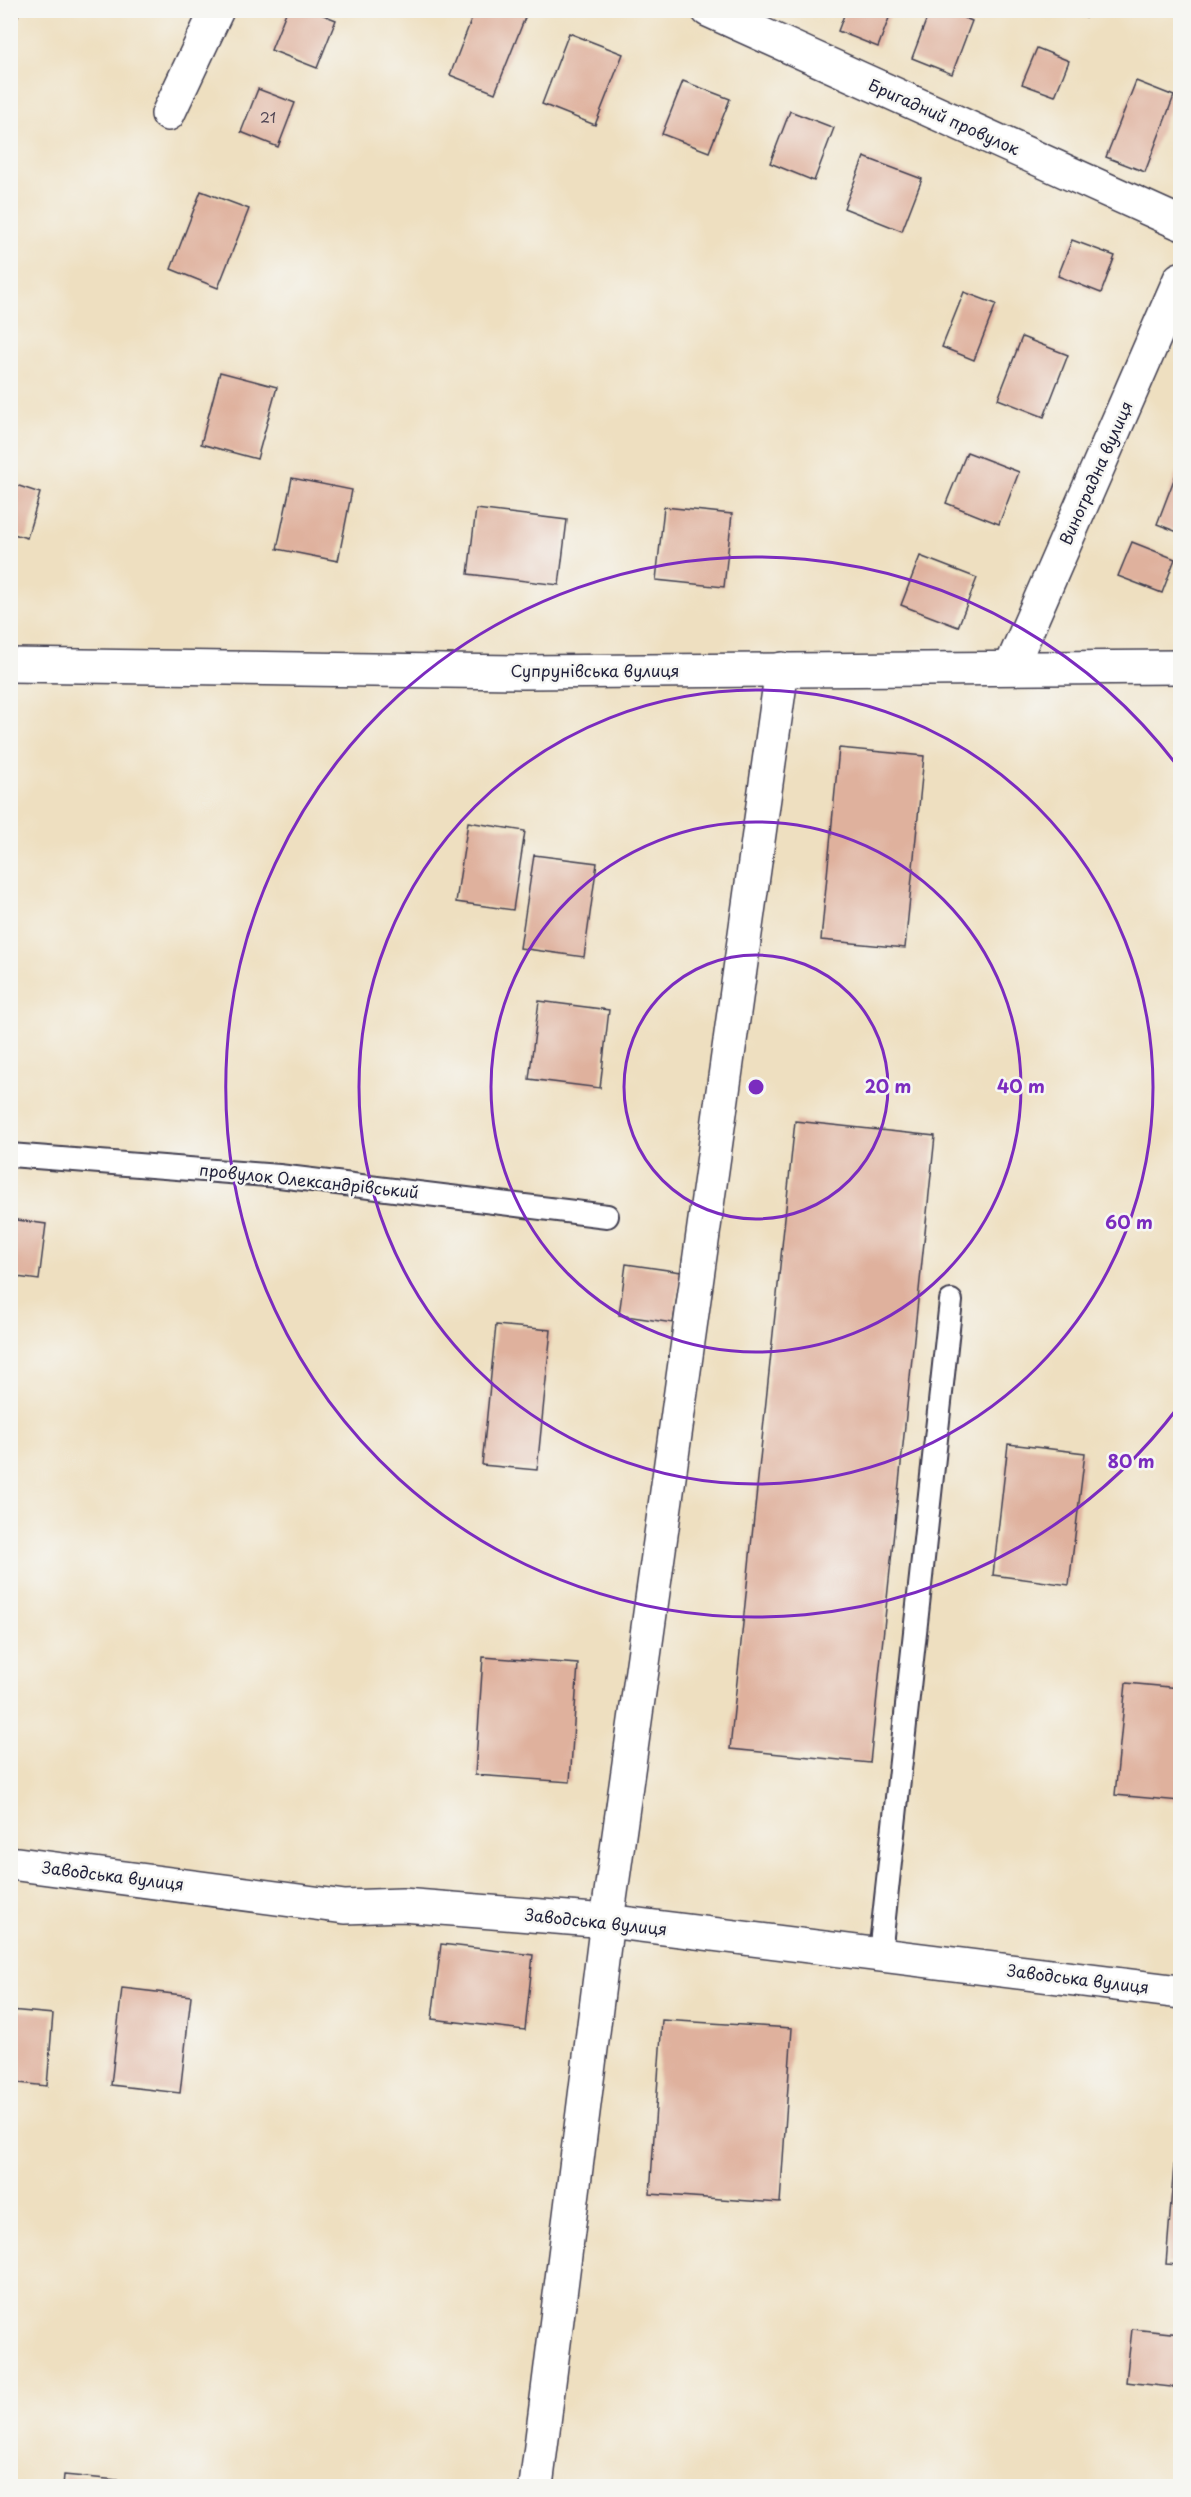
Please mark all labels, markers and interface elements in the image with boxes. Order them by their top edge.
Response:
street label: Бригадний провулок [865,72,1024,160]
house number: 21 [260,107,276,128]
street label: Виноградна вулиця [1053,397,1138,548]
street label: Супрунівська вулиця [510,658,680,682]
text: 20 m [865,1072,911,1099]
text: 40 m [997,1072,1045,1099]
centre of rings [746,1077,766,1097]
street label: провулок Олександрівський [198,1157,420,1203]
text: 60 m [1105,1208,1153,1235]
text: 80 m [1107,1447,1155,1474]
street label: Заводська вулиця [41,1854,185,1896]
street label: Заводська вулиця [524,1902,668,1940]
street label: Заводська вулиця [1006,1957,1150,1999]

